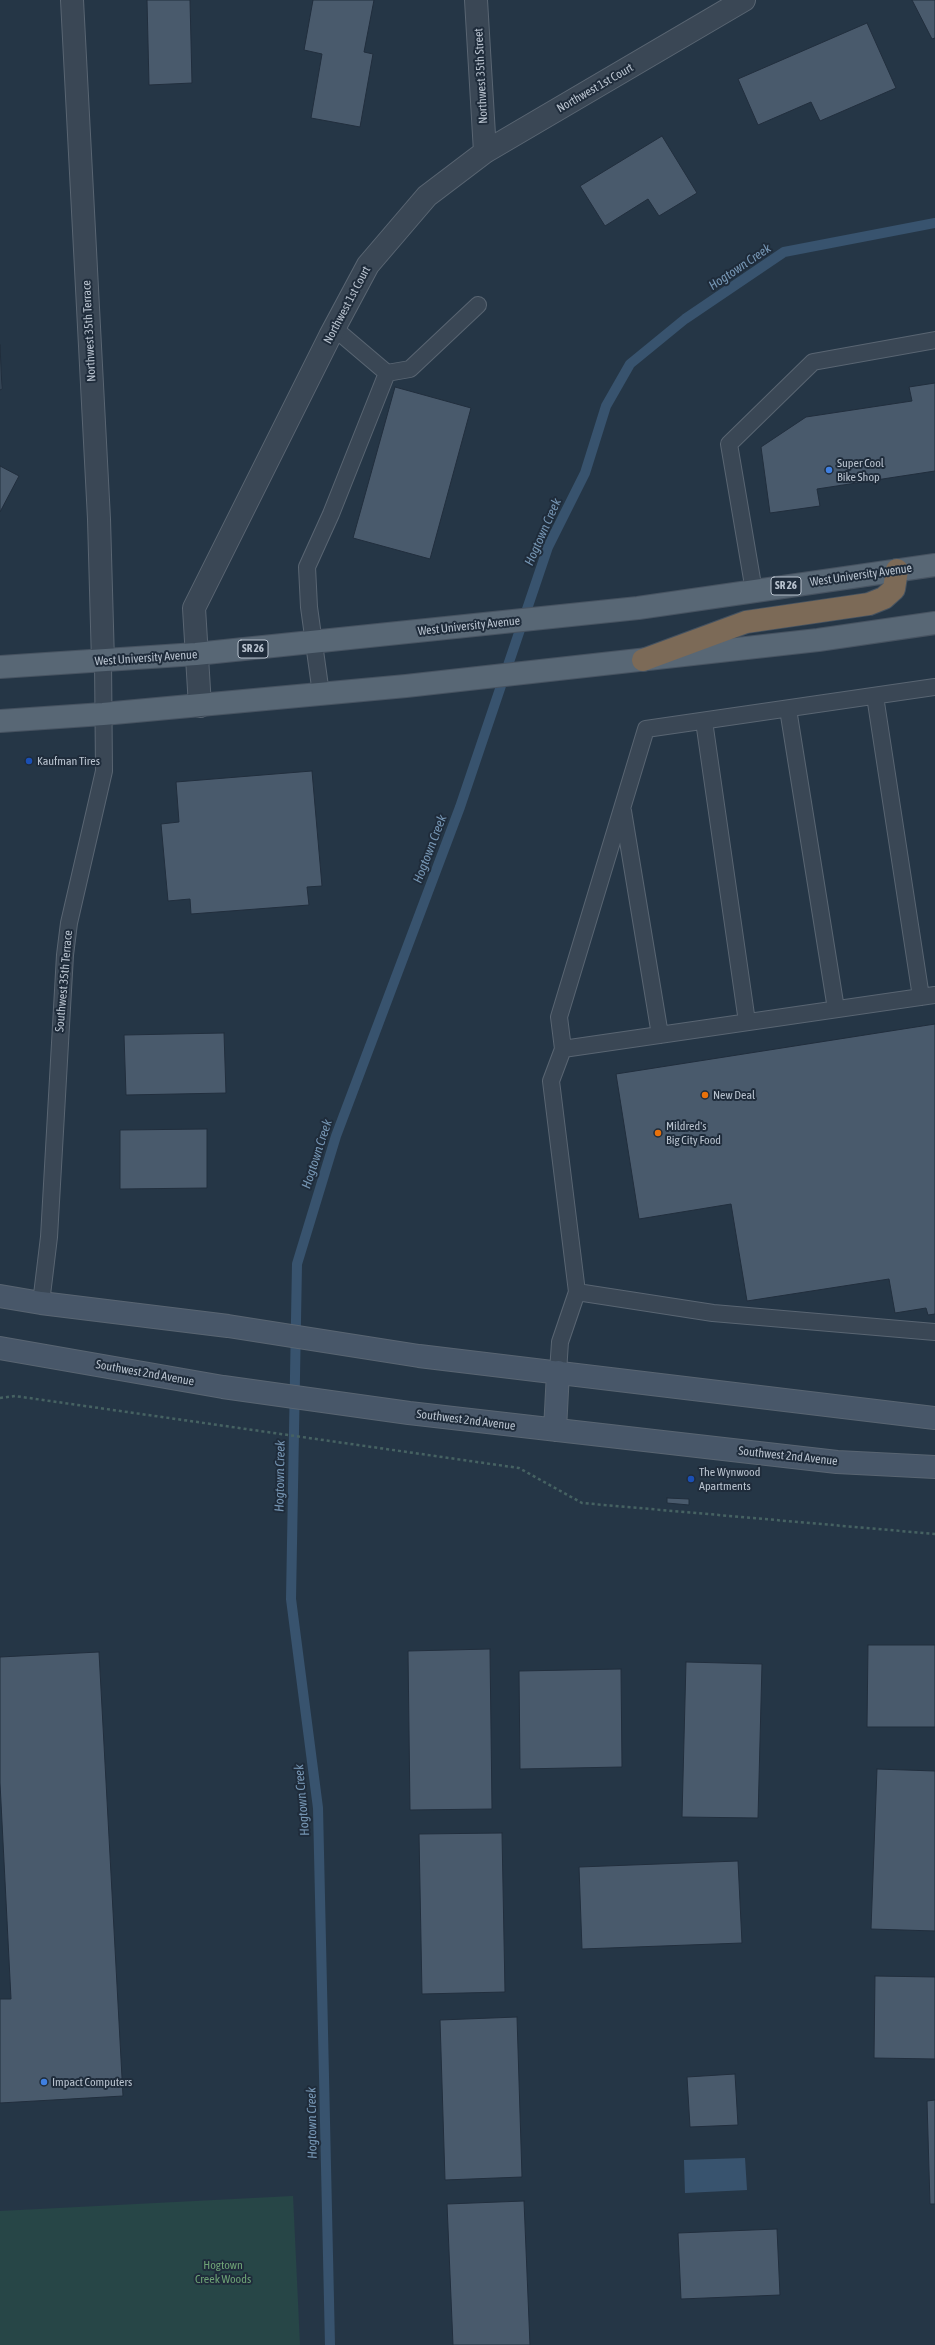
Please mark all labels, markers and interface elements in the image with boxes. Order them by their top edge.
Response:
street label: Northwest 35th Street [471,28,491,124]
street label: Northwest 1st Court [554,60,636,116]
water label: Hogtown Creek [706,240,774,294]
street label: Northwest 1st Court [320,264,374,346]
street label: Northwest 35th Terrace [79,280,99,382]
place label: Super Cool Bike Shop [837,456,884,484]
marker: Super Cool Bike Shop [824,465,834,475]
water label: Hogtown Creek [521,496,565,568]
street label: West University Avenue [809,561,913,589]
road number: SR 26 [771,577,801,595]
street label: West University Avenue [417,613,521,639]
road number: SR 26 [238,640,268,658]
street label: West University Avenue [94,647,198,669]
place label: Kaufman Tires [37,754,100,768]
marker: Kaufman Tires [24,756,34,766]
water label: Hogtown Creek [410,813,450,885]
street label: Southwest 35th Terrace [52,930,76,1032]
place label: New Deal [713,1088,755,1102]
marker: New Deal [700,1090,710,1100]
water label: Hogtown Creek [298,1117,336,1191]
place label: Mildred's Big City Food [666,1119,721,1147]
marker: Mildred's Big City Food [653,1128,663,1138]
street label: Southwest 2nd Avenue [95,1357,195,1389]
street label: Southwest 2nd Avenue [416,1407,516,1433]
water label: Hogtown Creek [272,1440,288,1512]
street label: Southwest 2nd Avenue [738,1444,838,1468]
place label: The Wynwood Apartments [699,1465,760,1493]
marker: The Wynwood Apartments [686,1474,696,1484]
water label: Hogtown Creek [291,1764,313,1836]
place label: Impact Computers [52,2075,132,2089]
marker: Impact Computers [39,2077,49,2087]
water label: Hogtown Creek [304,2087,320,2159]
park label: Hogtown Creek Woods [195,2258,251,2286]

